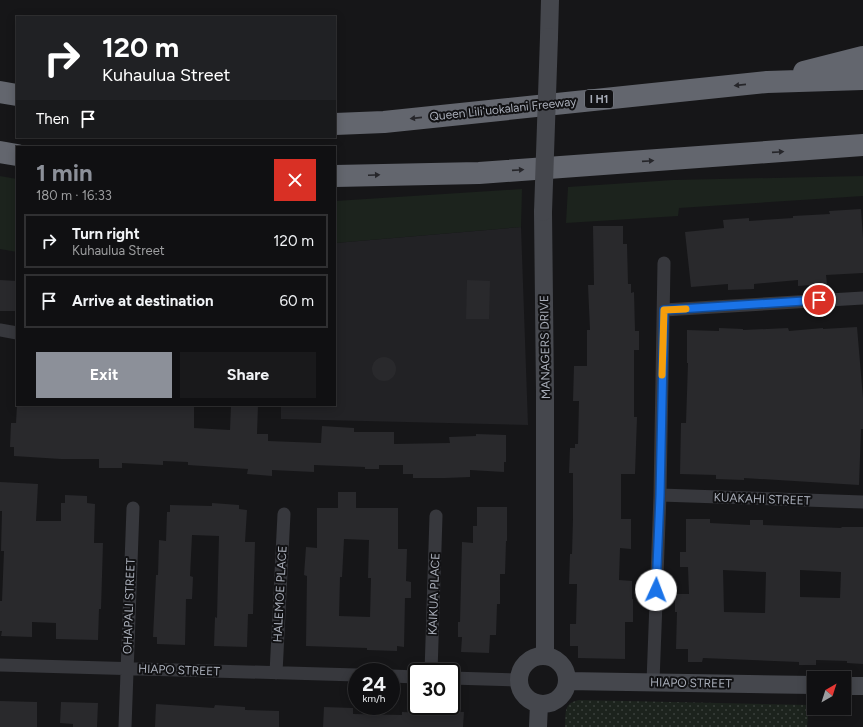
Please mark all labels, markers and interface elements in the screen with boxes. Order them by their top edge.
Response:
text: 120 m [102,30,179,64]
icon: right [36,32,88,84]
text: Kuhaulua Street [102,64,230,86]
one-way arrow [734,82,746,88]
road number: I H1 [585,90,613,108]
street label: Queen Liliʻuokalani Freeway [429,94,578,124]
icon: arrive [77,108,99,130]
text: Then [36,110,69,128]
one-way arrow [410,115,422,122]
one-way arrow [772,148,784,155]
one-way arrow [642,157,654,164]
text: 1 min [36,158,93,187]
button: close [274,159,316,201]
one-way arrow [512,166,524,173]
one-way arrow [368,172,380,179]
text: 180 m · 16:33 [36,188,112,203]
text: Turn right [72,225,140,243]
icon: right [38,230,60,252]
text: 120 m [273,232,314,250]
text: Kuhaulua Street [72,243,165,258]
pin [802,283,836,317]
icon: arrive [808,289,830,311]
icon: arrive [38,290,60,312]
text: Arrive at destination [72,292,213,310]
text: 60 m [279,292,314,310]
street label: MANAGERS DRIVE [537,295,553,399]
button: Exit [36,352,172,398]
button: Share [180,352,316,398]
street label: KUAKAHI STREET [713,490,811,508]
street label: HALEMOE PLACE [270,545,290,643]
street label: KAIKUA PLACE [426,553,442,635]
street label: OHAPALI STREET [120,557,138,654]
position arrow [635,569,677,611]
street label: HIAPO STREET [138,662,221,678]
speed limit sign: 30 [408,663,460,715]
north arrow [807,671,851,715]
map controls [807,671,851,715]
text: 24 [362,672,386,696]
street label: HIAPO STREET [650,675,732,691]
text: km/h [363,692,385,705]

